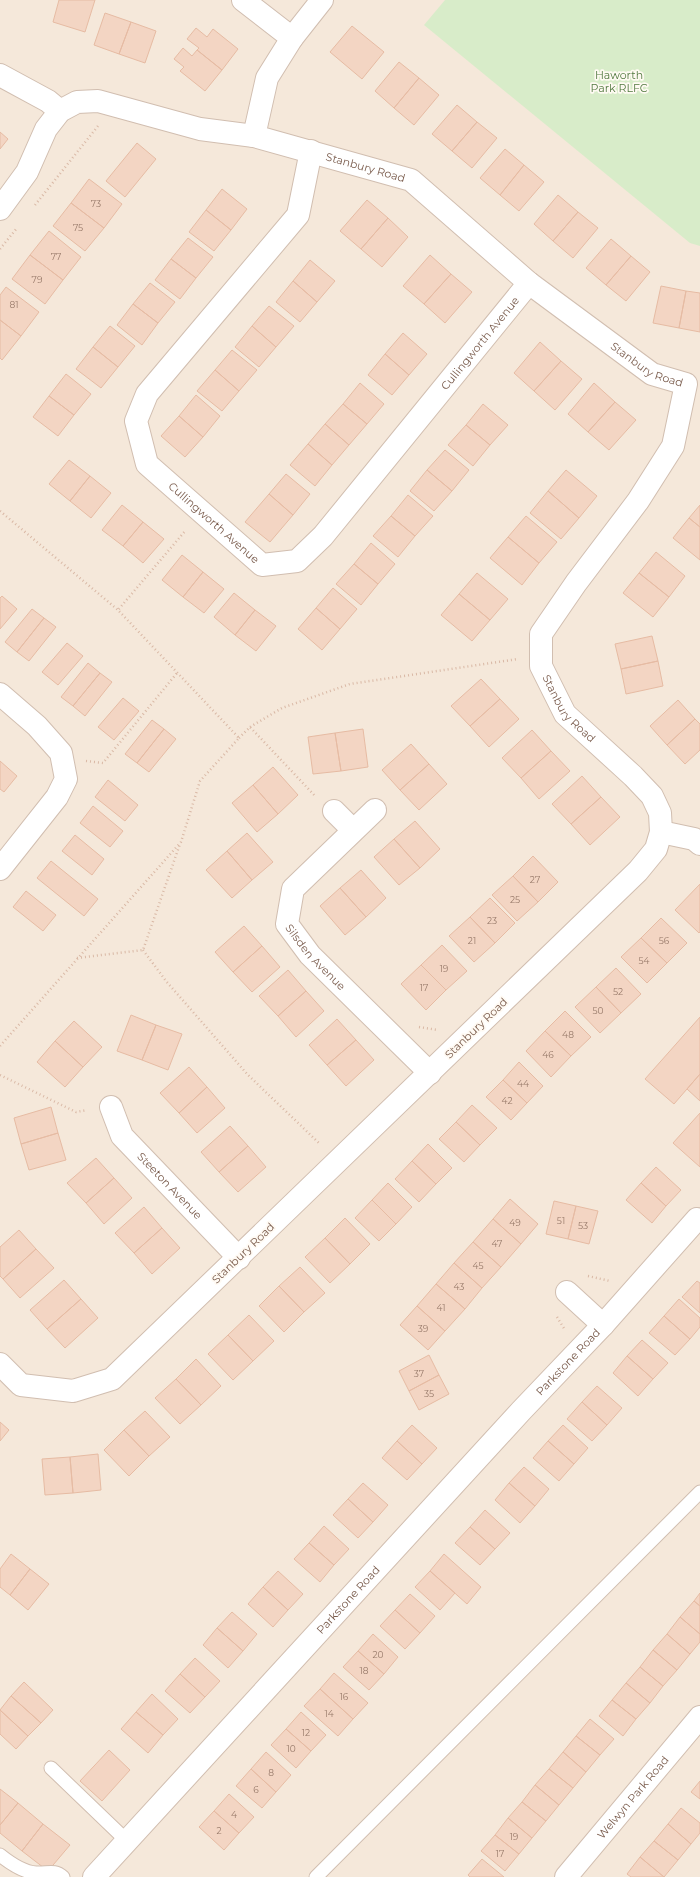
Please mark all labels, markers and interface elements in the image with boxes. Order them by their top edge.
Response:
park label: Haworth Park RLFC [590,68,648,95]
street label: Stanbury Road [324,149,407,185]
house number: 73 [91,198,101,209]
house number: 75 [73,222,83,233]
house number: 77 [51,251,61,262]
house number: 79 [32,274,43,285]
street label: Cullingworth Avenue [438,293,522,393]
house number: 81 [10,299,19,310]
street label: Stanbury Road [608,339,685,390]
street label: Cullingworth Avenue [166,479,262,567]
street label: Stanbury Road [540,672,598,745]
house number: 27 [530,874,540,885]
house number: 25 [510,894,520,905]
house number: 23 [487,915,497,926]
street label: Silsden Avenue [282,921,349,993]
house number: 21 [468,935,476,946]
house number: 56 [659,935,670,946]
house number: 54 [638,955,650,966]
house number: 19 [440,963,449,974]
house number: 17 [420,982,428,993]
house number: 52 [613,986,623,997]
street label: Stanbury Road [442,995,510,1061]
house number: 50 [592,1005,604,1016]
house number: 48 [562,1029,574,1040]
house number: 46 [542,1049,554,1060]
house number: 44 [517,1078,529,1089]
house number: 42 [501,1095,513,1106]
street label: Steeton Avenue [134,1149,205,1222]
house number: 51 [557,1215,565,1226]
house number: 49 [509,1217,521,1228]
street label: Stanbury Road [209,1220,277,1286]
house number: 53 [578,1220,588,1231]
house number: 47 [492,1238,502,1249]
house number: 45 [472,1260,484,1271]
house number: 43 [454,1281,464,1292]
house number: 41 [437,1302,445,1313]
house number: 39 [418,1323,429,1334]
street label: Parkstone Road [533,1325,603,1398]
house number: 37 [414,1368,424,1379]
house number: 35 [424,1388,434,1399]
street label: Parkstone Road [313,1563,383,1637]
house number: 20 [372,1649,384,1660]
house number: 18 [360,1665,369,1676]
house number: 16 [340,1691,349,1702]
house number: 14 [324,1708,334,1719]
house number: 12 [302,1727,310,1738]
house number: 10 [286,1743,296,1754]
street label: Welwyn Park Road [594,1753,672,1842]
house number: 8 [268,1767,274,1778]
house number: 6 [253,1784,259,1795]
house number: 4 [231,1809,237,1820]
house number: 2 [216,1825,222,1836]
house number: 19 [510,1831,519,1842]
house number: 17 [496,1848,504,1859]

